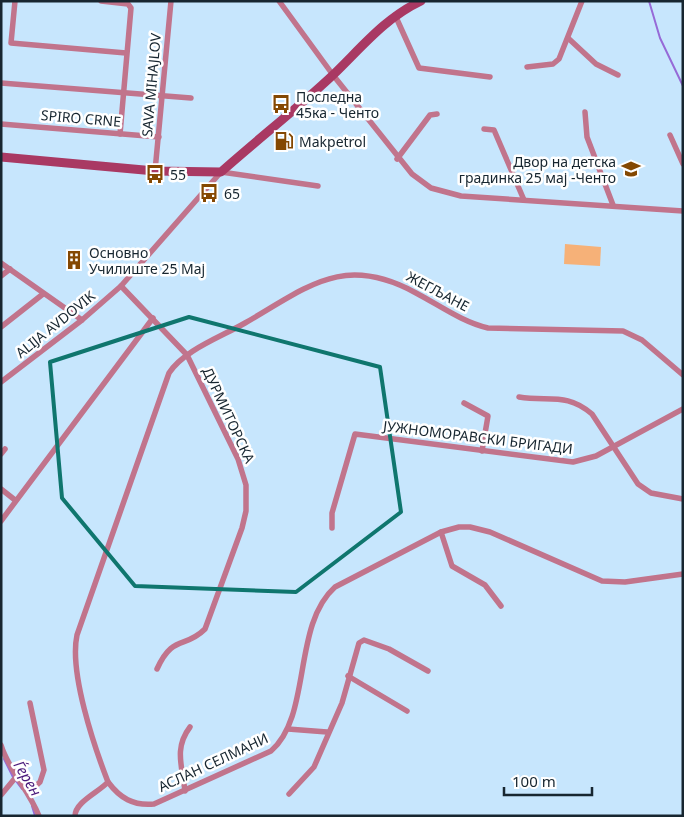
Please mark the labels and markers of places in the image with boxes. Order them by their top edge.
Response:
place label: Последна 45ка - Ченто [296,87,379,122]
bus stop icon: Последна 45ка - Ченто [270,93,292,115]
fuel station icon: Makpetrol [273,130,295,152]
place label: Makpetrol [299,132,366,151]
place label: Двор на детска градинка 25 мај -Ченто [459,152,616,187]
school or university icon: Двор на детска градинка 25 мај -Ченто [620,158,642,180]
bus stop icon: 55 [144,163,166,185]
place label: 55 [170,165,186,184]
bus stop icon: 65 [198,182,220,204]
place label: 65 [224,184,240,203]
place label: Основно Училиште 25 Мај [89,243,205,278]
building icon: Основно Училиште 25 Мај [63,249,85,271]

